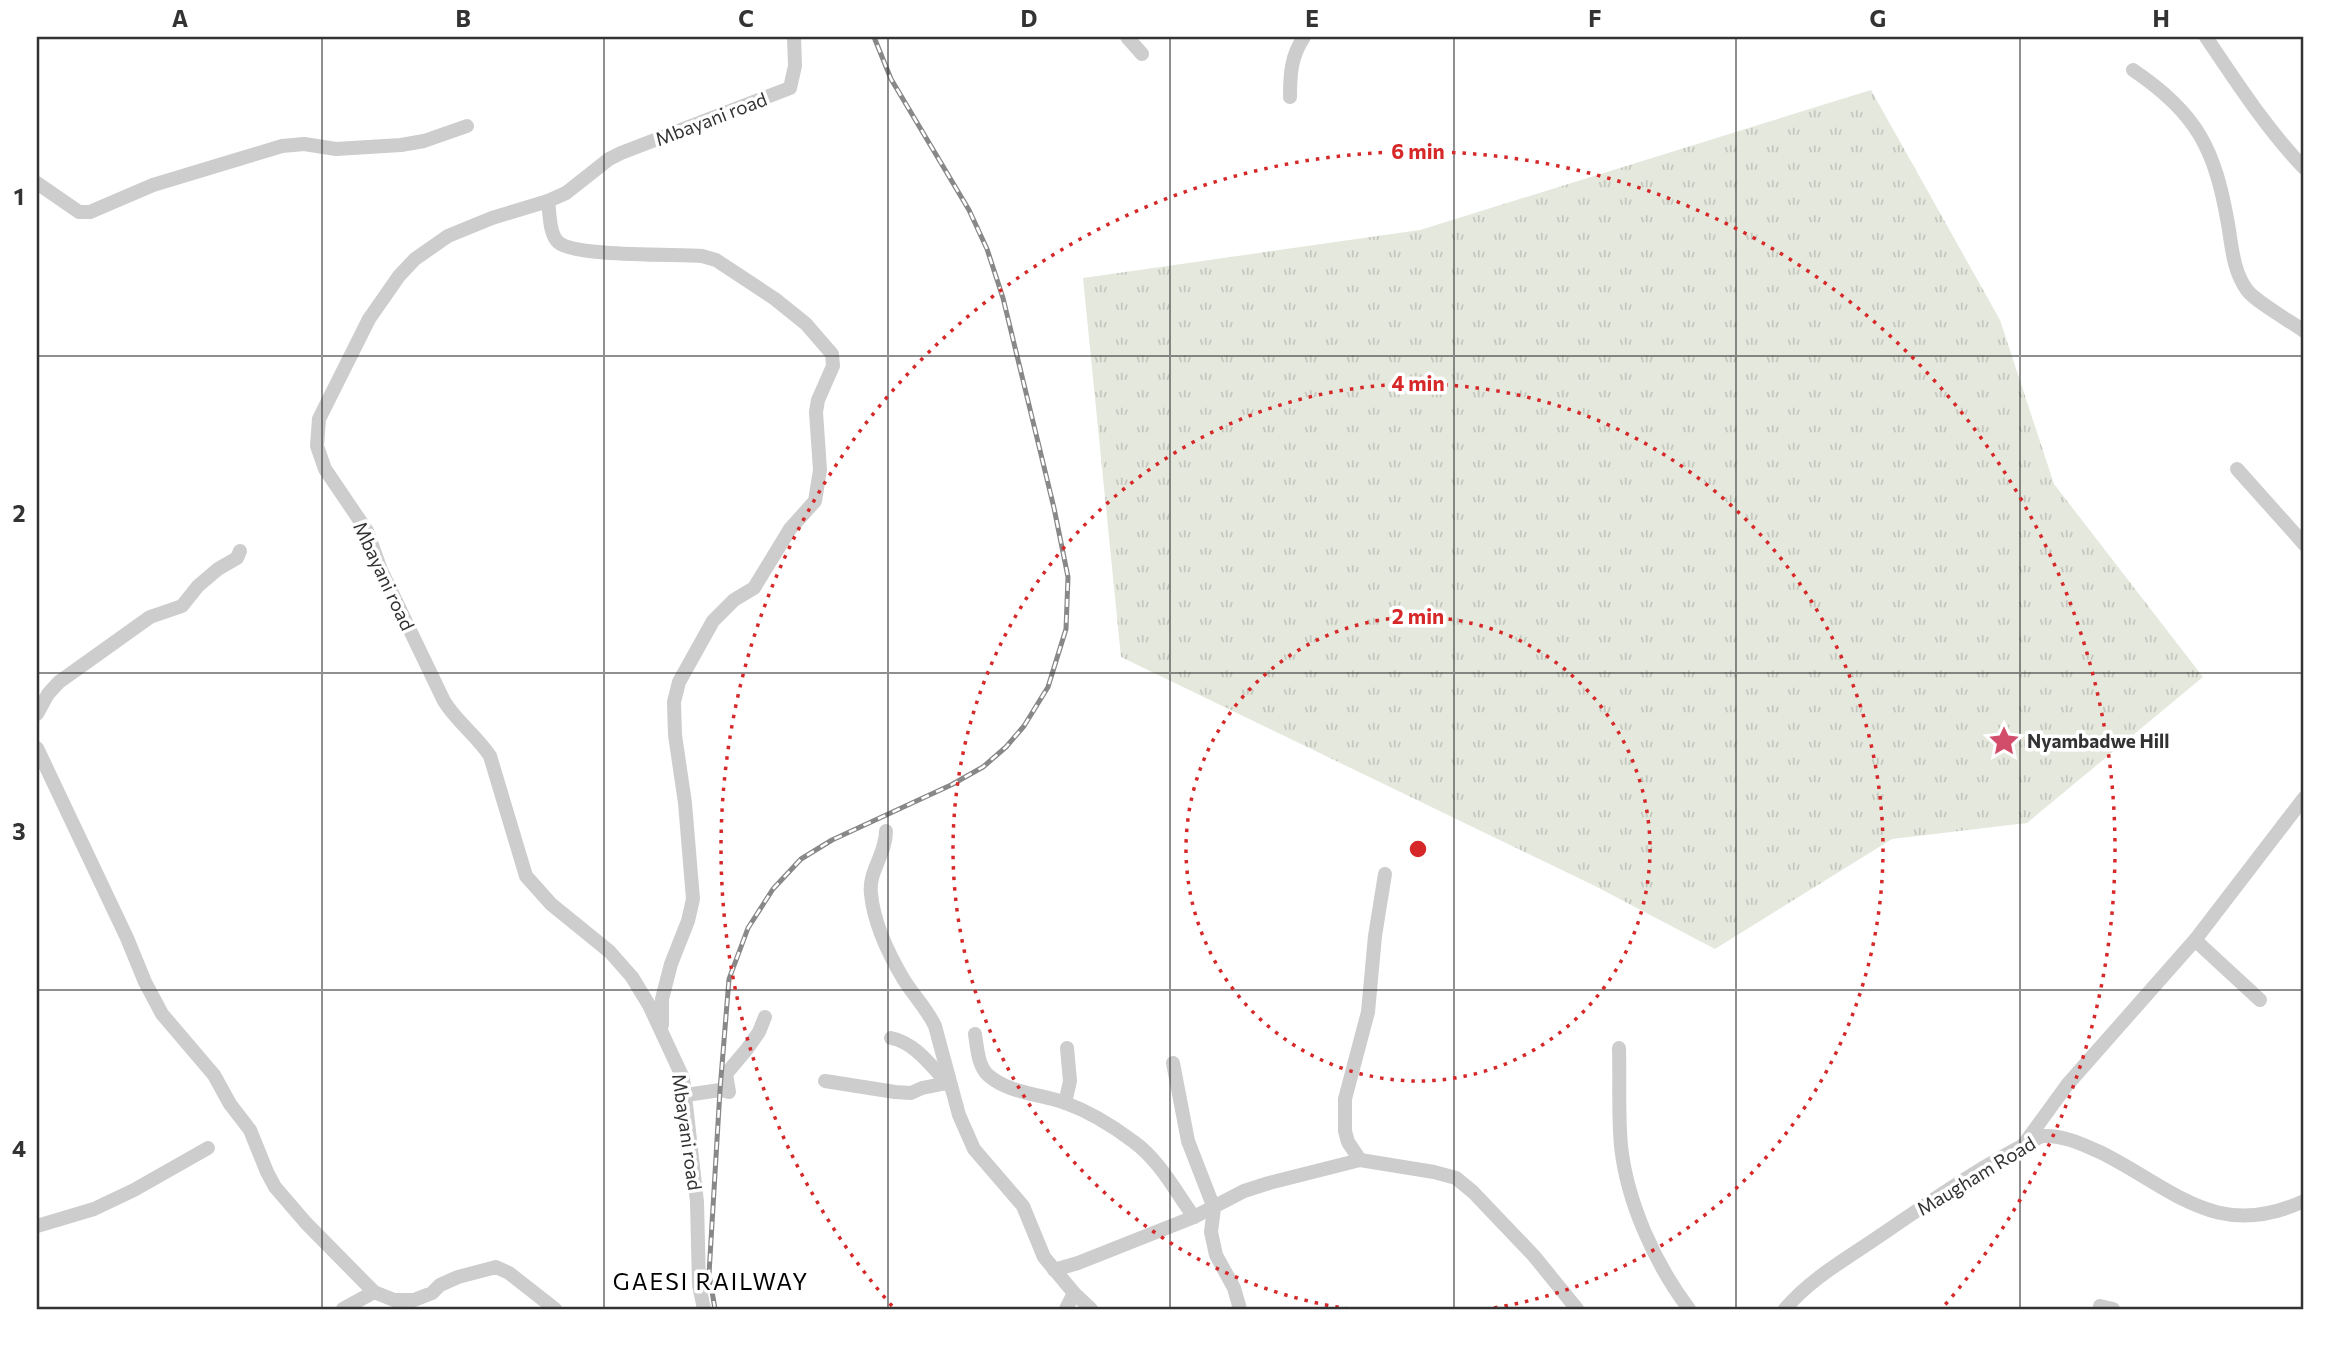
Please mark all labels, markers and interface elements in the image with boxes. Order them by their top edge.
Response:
text: A [172,4,189,32]
text: B [455,4,471,32]
text: C [738,4,754,32]
text: D [1021,4,1038,32]
text: E [1305,4,1319,32]
text: F [1588,4,1602,32]
text: G [1870,4,1886,32]
text: H [2152,4,2170,32]
street label: Mbayani road [652,87,770,150]
text: 6 min [1391,138,1445,163]
text: 1 [14,182,24,210]
text: 4 min [1391,370,1445,395]
text: 2 [12,499,26,527]
street label: Mbayani road [349,518,420,634]
text: 2 min [1392,603,1444,628]
place icon: Nyambadwe Hill [1987,724,2021,758]
place label: Nyambadwe Hill [2027,729,2169,752]
text: 3 [12,817,26,845]
centre of rings [1406,837,1430,861]
street label: Mbayani road [668,1072,707,1192]
street label: Maugham Road [1912,1131,2039,1220]
text: 4 [12,1134,26,1162]
district label: GAESI RAILWAY [613,1267,809,1295]

